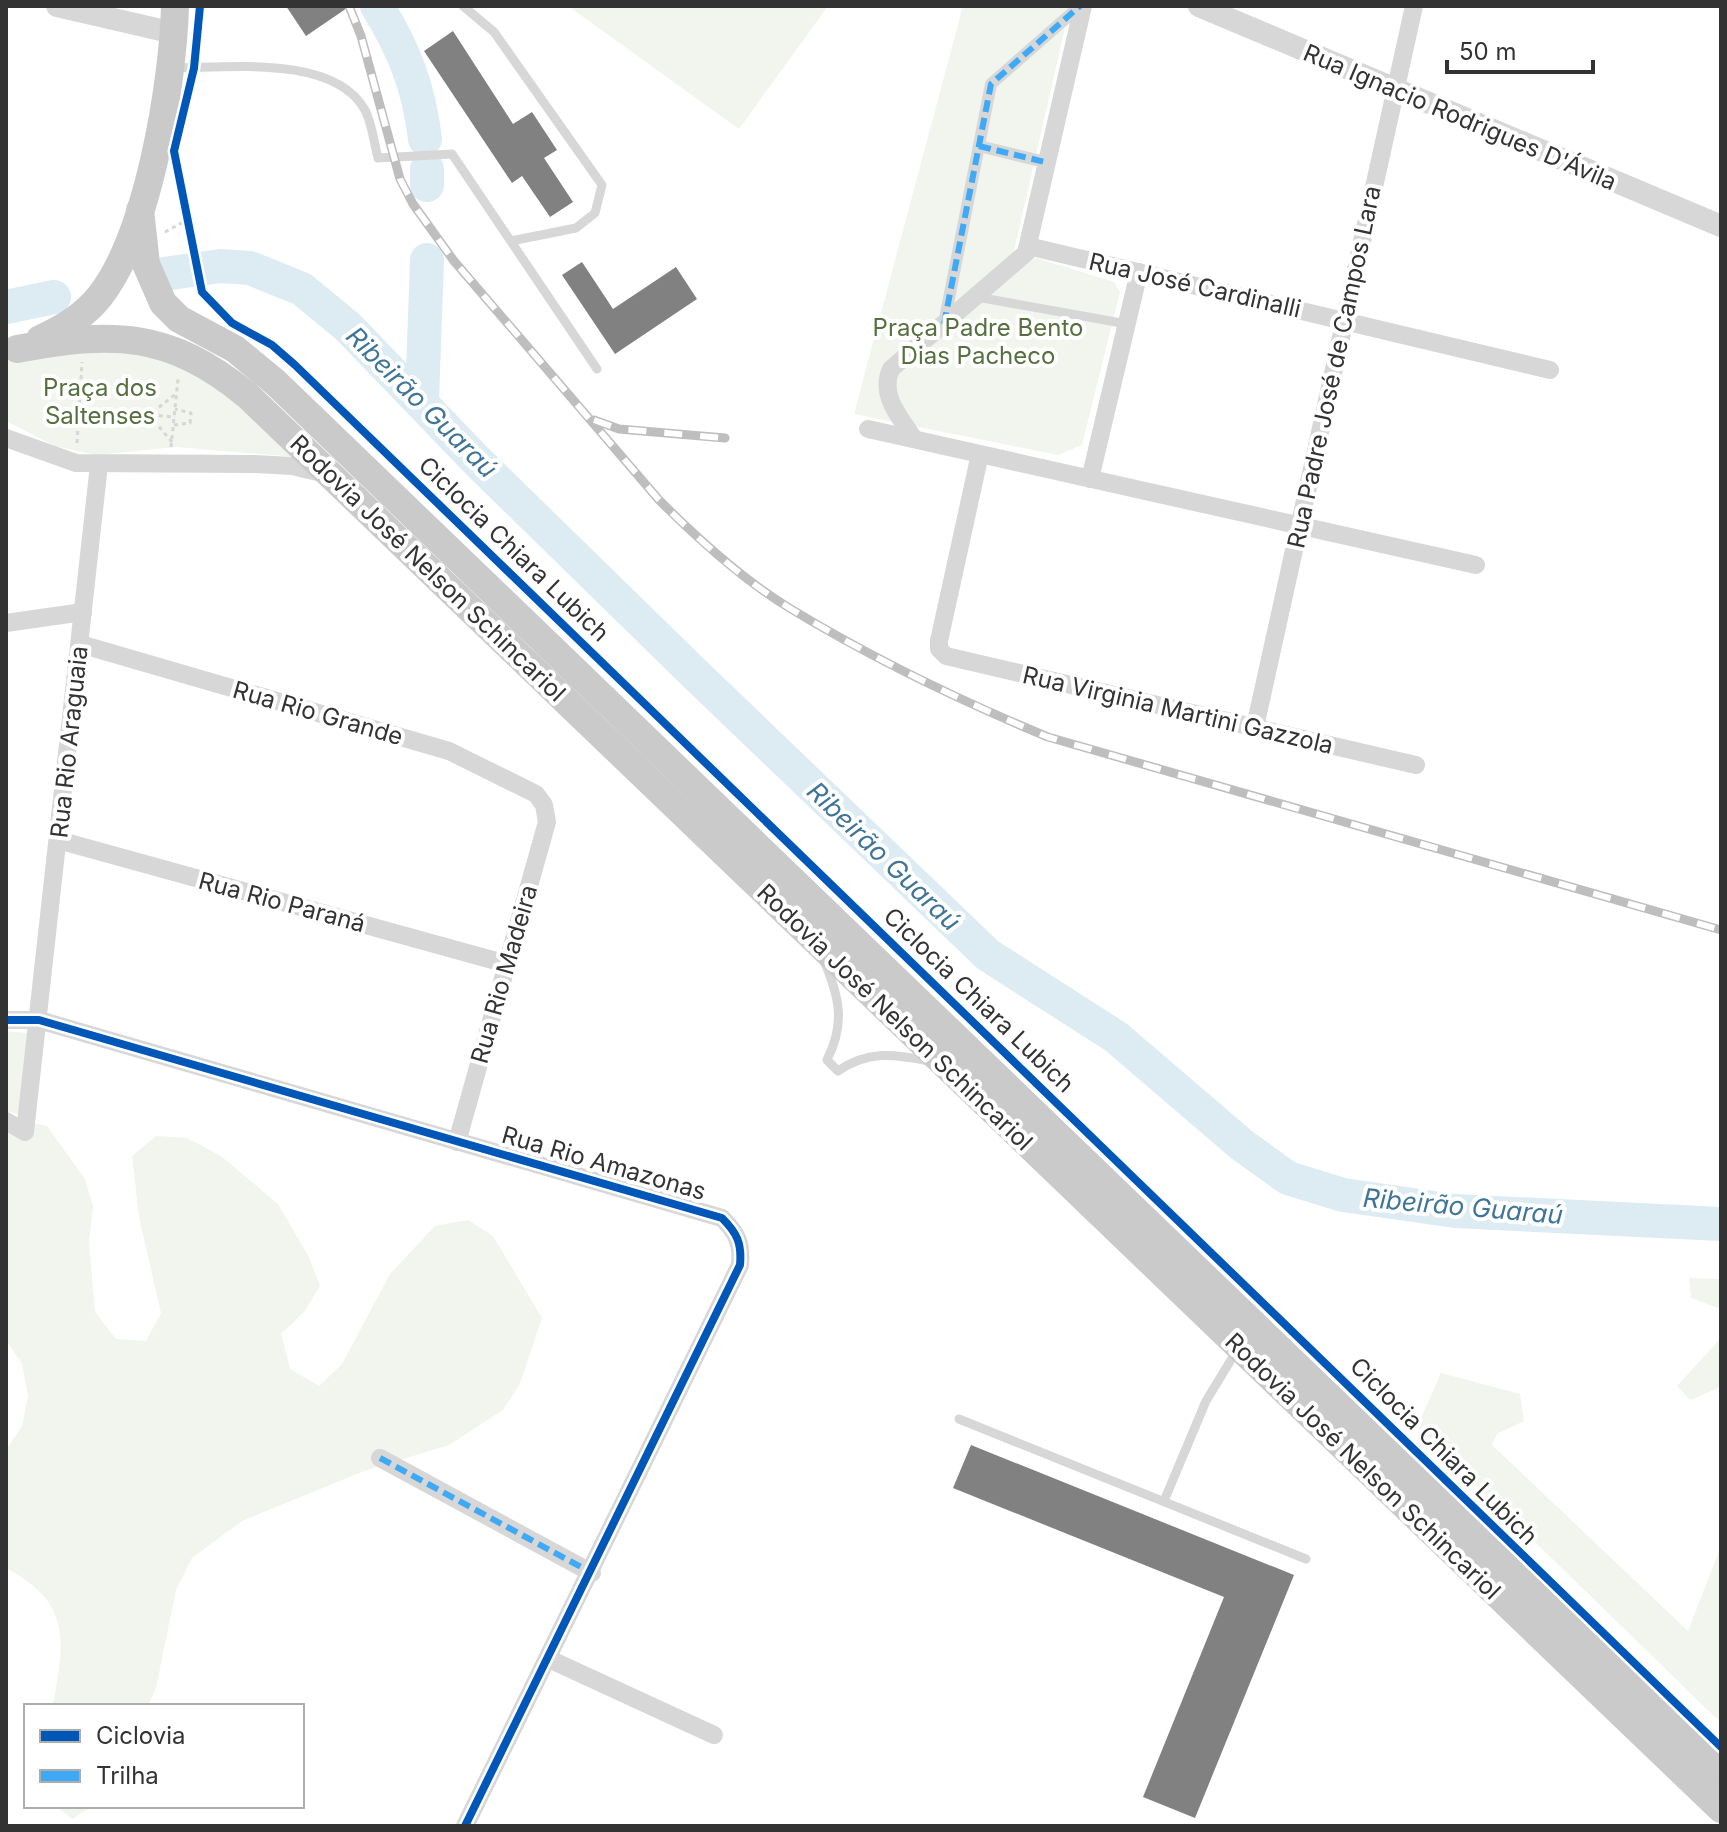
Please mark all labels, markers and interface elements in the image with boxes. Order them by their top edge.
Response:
scale bar [1447,24,1593,74]
street label: Rua Ignacio Rodrigues D'Ávila [1299,37,1621,196]
text: 50 m [1459,37,1517,66]
street label: Rua Padre José de Campos Lara [1281,183,1387,551]
street label: Rua José Cardinalli [1086,247,1304,323]
park label: Praça Padre Bento Dias Pacheco [873,313,1083,370]
water label: Ribeirão Guaraú [340,320,504,484]
park label: Praça dos Saltenses [43,373,157,430]
street label: Rodovia José Nelson Schincariol [284,429,572,707]
street label: Ciclocia Chiara Lubich [413,451,615,647]
street label: Rua Rio Araguaia [44,645,94,839]
street label: Rua Virginia Martini Gazzola [1020,660,1336,760]
street label: Rua Rio Grande [230,675,406,751]
water label: Ribeirão Guaraú [801,775,967,937]
street label: Rua Rio Paraná [196,866,368,938]
street label: Rodovia José Nelson Schincariol [751,878,1039,1156]
street label: Rua Rio Madeira [465,881,543,1067]
street label: Ciclocia Chiara Lubich [878,902,1080,1098]
street label: Rua Rio Amazonas [499,1120,709,1206]
water label: Ribeirão Guaraú [1362,1182,1564,1230]
street label: Rodovia José Nelson Schincariol [1219,1327,1507,1605]
street label: Ciclocia Chiara Lubich [1344,1351,1544,1551]
legend [24,1704,304,1808]
text: Ciclovia [96,1721,186,1750]
text: Trilha [96,1761,159,1790]

